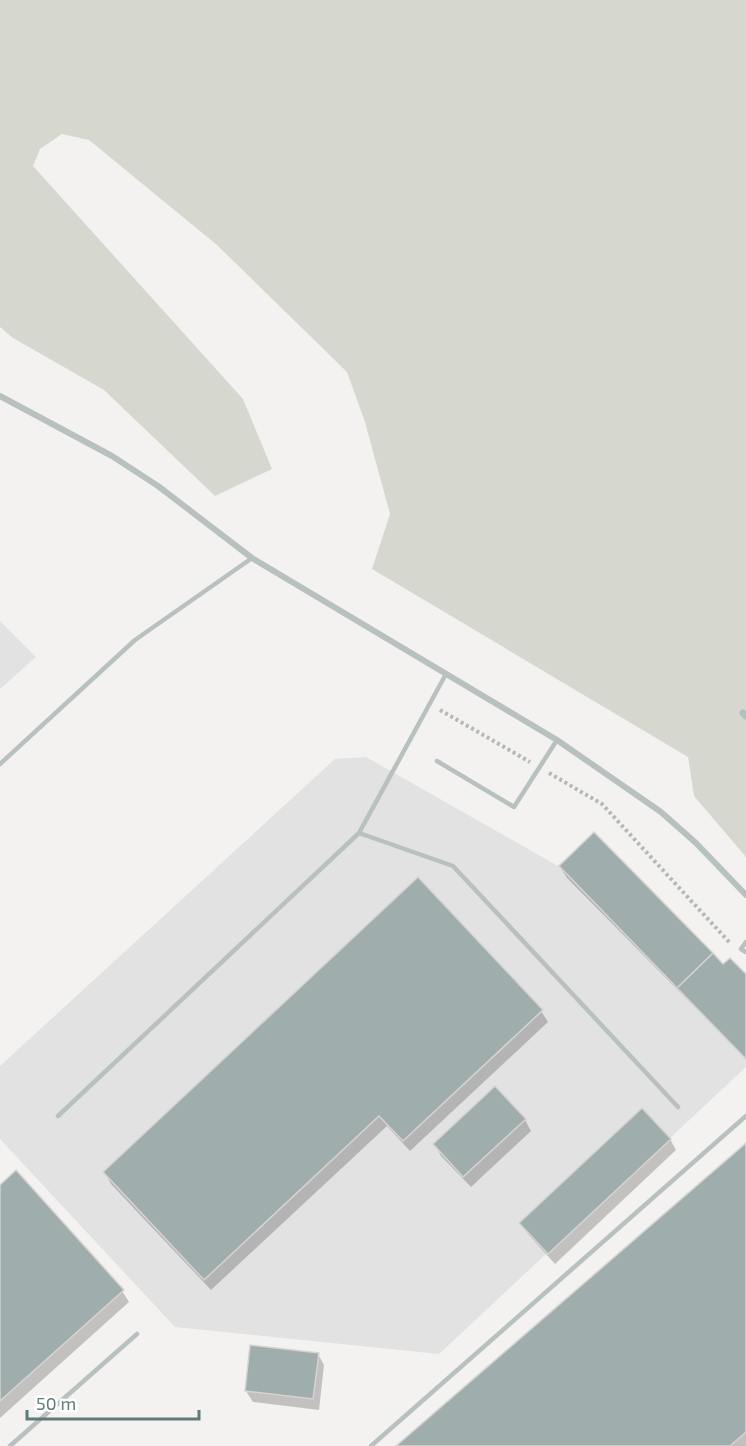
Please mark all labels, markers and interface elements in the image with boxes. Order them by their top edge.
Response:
scale bar [27,1383,200,1421]
text: 50 m [36,1392,76,1414]

